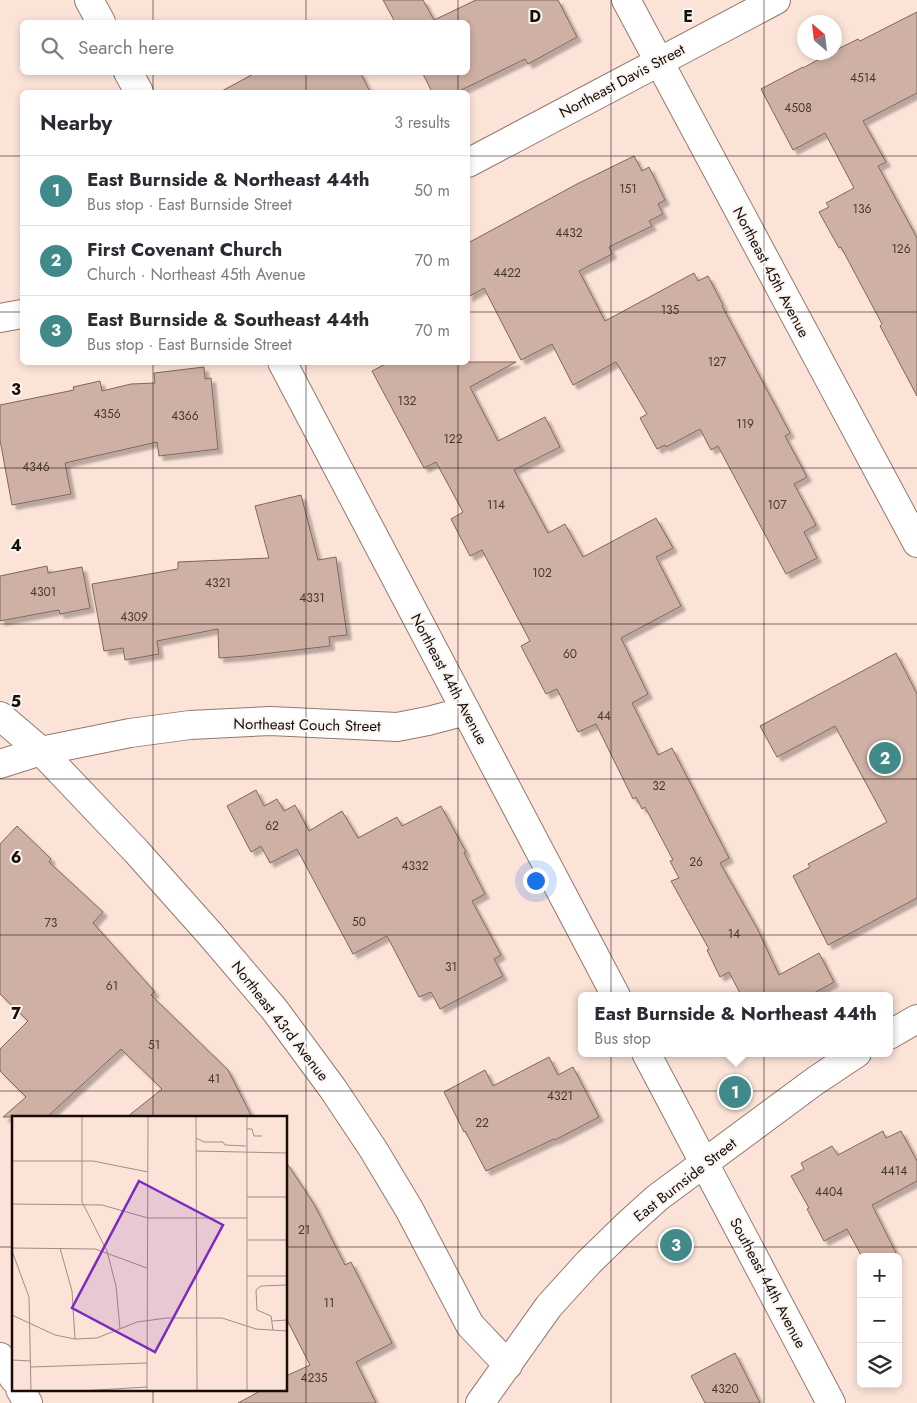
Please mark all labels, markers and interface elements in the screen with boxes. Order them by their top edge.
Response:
text: D [529,5,541,28]
text: E [683,5,693,28]
north arrow [797,15,842,60]
search box [20,20,470,75]
icon: search [38,34,66,62]
text: Search here [78,34,174,61]
street label: Northeast Davis Street [555,38,689,124]
house number: 4514 [850,69,876,87]
house number: 4508 [784,99,812,117]
text: Nearby [40,108,112,138]
text: 3 results [394,111,450,134]
text: East Burnside & Northeast 44th [87,166,369,193]
text: 1 [52,179,60,202]
text: 50 m [414,179,450,202]
house number: 151 [619,180,637,198]
text: Bus stop · East Burnside Street [87,193,292,216]
house number: 136 [853,200,872,218]
street label: Northeast 45th Avenue [727,203,815,342]
house number: 4432 [555,224,583,242]
text: First Covenant Church [87,236,282,263]
house number: 126 [891,240,911,258]
text: 2 [51,249,61,272]
text: 70 m [415,249,450,272]
text: Church · Northeast 45th Avenue [87,263,306,286]
house number: 4422 [493,264,521,282]
house number: 135 [661,301,680,319]
text: East Burnside & Southeast 44th [87,306,369,333]
text: 3 [51,319,61,342]
text: 70 m [415,319,450,342]
text: Bus stop · East Burnside Street [87,333,292,356]
house number: 127 [708,353,727,371]
text: 3 [11,378,21,401]
house number: 132 [398,392,417,410]
house number: 4356 [93,405,121,423]
house number: 4366 [171,407,199,425]
house number: 119 [736,415,754,433]
house number: 122 [443,430,463,448]
house number: 4346 [22,458,50,476]
house number: 114 [487,496,505,514]
house number: 107 [768,496,787,514]
text: 4 [10,534,22,557]
house number: 102 [532,564,552,582]
house number: 4321 [205,574,231,592]
house number: 4301 [30,583,56,601]
house number: 4331 [299,589,325,607]
house number: 4309 [120,608,148,626]
street label: Northeast 44th Avenue [405,610,493,749]
house number: 60 [563,645,577,663]
text: 5 [11,690,21,713]
house number: 44 [597,707,611,725]
street label: Northeast Couch Street [233,713,381,737]
pin: 2 [869,739,901,777]
house number: 32 [652,777,666,795]
house number: 62 [265,817,279,835]
text: 6 [11,846,21,869]
house number: 26 [689,853,703,871]
house number: 4332 [402,857,429,875]
your location [523,868,549,894]
house number: 50 [352,913,366,931]
house number: 73 [45,914,58,932]
house number: 14 [728,925,740,943]
street label: Northeast 43rd Avenue [226,956,334,1086]
house number: 31 [445,958,457,976]
house number: 61 [106,977,118,995]
popup [578,992,893,1057]
text: East Burnside & Northeast 44th [594,1000,877,1027]
text: 7 [11,1002,21,1025]
text: Bus stop [594,1027,651,1050]
house number: 51 [148,1036,160,1054]
house number: 41 [208,1070,220,1088]
pin: 1 [719,1073,751,1111]
house number: 4321 [547,1087,573,1105]
house number: 22 [475,1114,489,1132]
inset map [12,1116,288,1390]
street label: East Burnside Street [629,1132,741,1227]
house number: 4414 [881,1162,907,1180]
house number: 4404 [815,1183,843,1201]
street label: Southeast 44th Avenue [724,1214,812,1352]
house number: 21 [298,1221,310,1239]
pin: 3 [660,1226,692,1264]
map controls [857,1253,902,1388]
button: + [857,1253,902,1298]
house number: 11 [324,1294,334,1312]
button: − [857,1298,902,1343]
button: layers [857,1343,902,1388]
house number: 4235 [300,1369,328,1387]
house number: 4320 [711,1380,739,1398]

